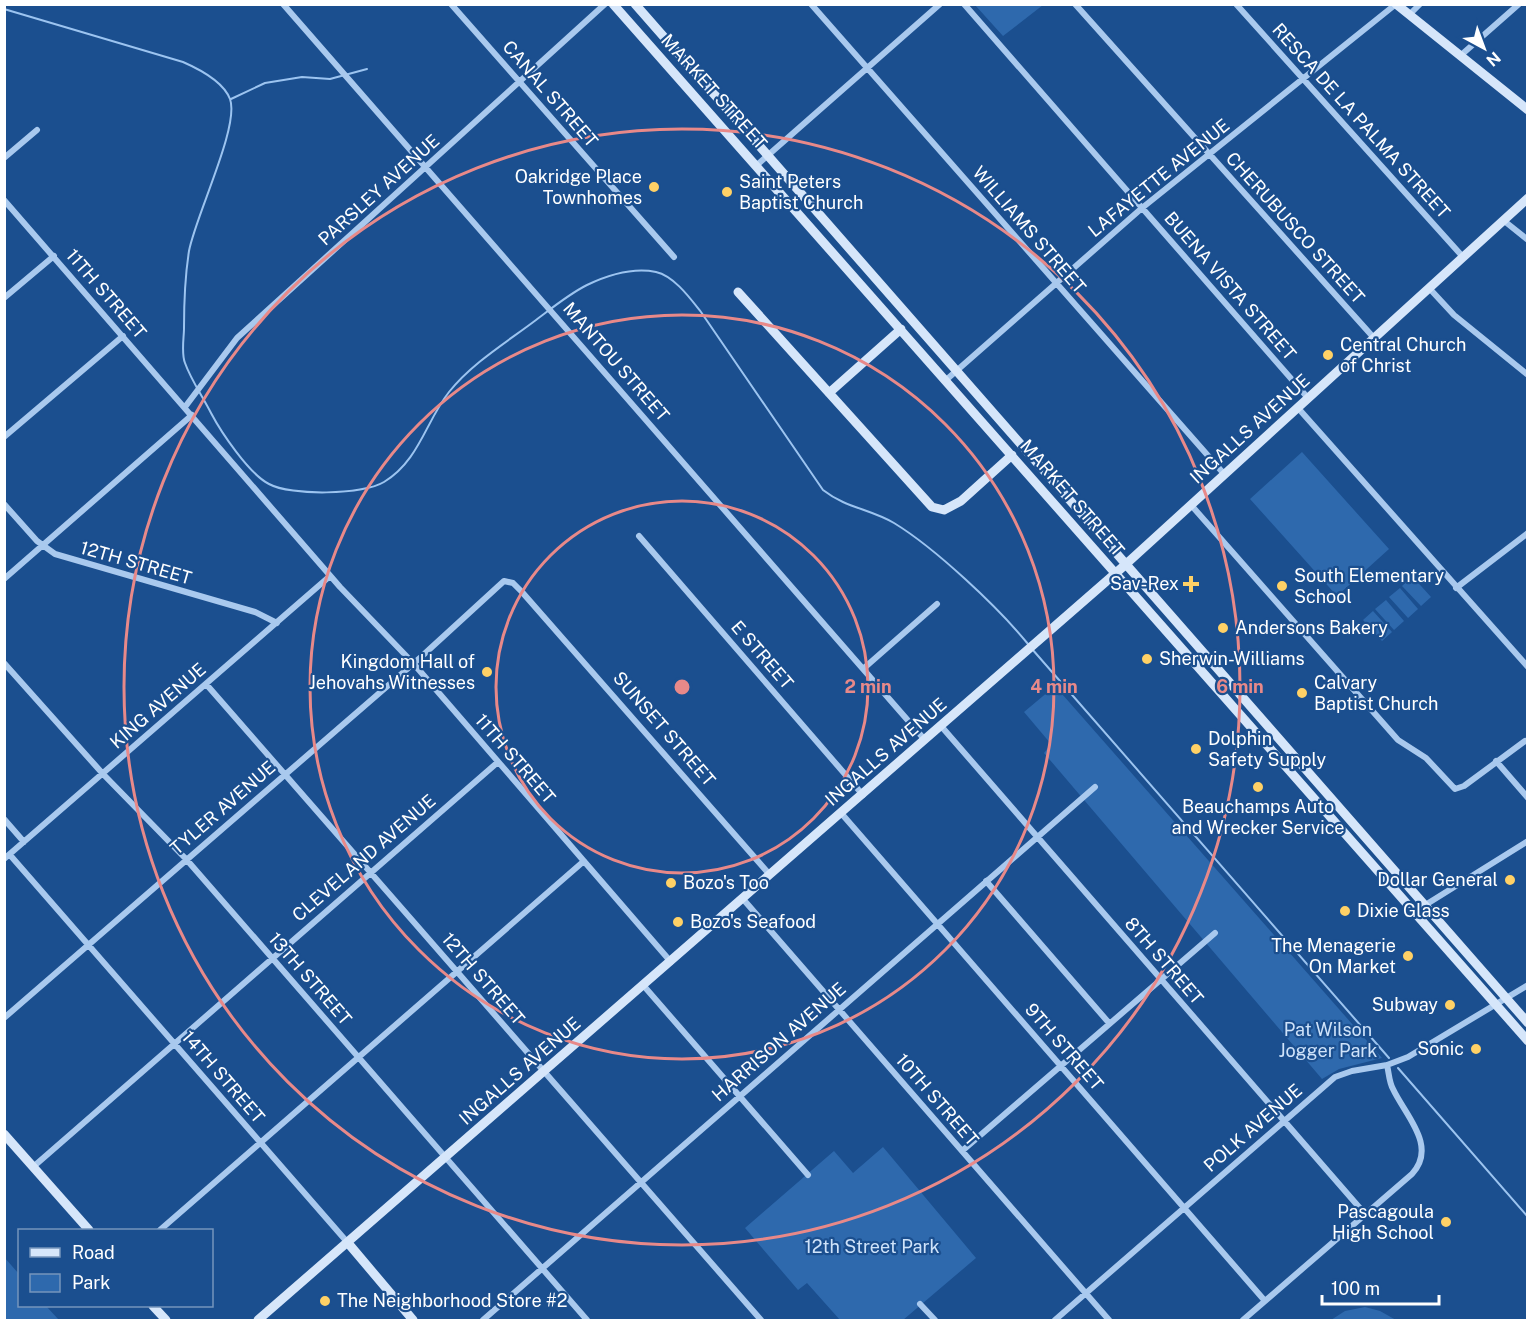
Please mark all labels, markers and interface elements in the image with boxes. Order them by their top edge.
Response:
north arrow [1454,18,1514,78]
street label: RESCA DE LA PALMA STREET [1268,19,1455,223]
street label: MARKET STREET [657,30,772,154]
street label: CANAL STREET [498,36,603,151]
text: N [1483,48,1504,70]
street label: LAFAYETTE AVENUE [1084,114,1234,241]
street label: PARSLEY AVENUE [314,130,443,249]
street label: CHERUBUSCO STREET [1222,148,1369,308]
street label: WILLIAMS STREET [969,162,1090,298]
place label: Oakridge Place Townhomes [515,166,642,208]
place label: Saint Peters Baptist Church [739,171,863,213]
marker: Oakridge Place Townhomes [647,180,661,194]
marker: Saint Peters Baptist Church [720,185,734,199]
street label: BUENA VISTA STREET [1160,207,1301,364]
street label: 11TH STREET [62,245,151,343]
street label: MANTOU STREET [559,298,674,426]
place label: Central Church of Christ [1340,334,1466,376]
marker: Central Church of Christ [1321,348,1335,362]
street label: INGALLS AVENUE [1186,369,1314,488]
street label: MARKET STREET [1016,435,1129,561]
street label: 12TH STREET [78,537,195,589]
place label: South Elementary School [1294,565,1444,607]
place label: Sav-Rex [1110,573,1179,594]
marker: Sav-Rex [1184,577,1198,591]
marker: South Elementary School [1275,579,1289,593]
street label: E STREET [727,616,798,693]
place label: Andersons Bakery [1235,617,1388,638]
marker: Andersons Bakery [1216,621,1230,635]
place label: Sherwin-Williams [1159,648,1305,669]
place label: Kingdom Hall of Jehovahs Witnesses [309,651,475,693]
marker: Sherwin-Williams [1140,652,1154,666]
street label: KING AVENUE [106,658,210,753]
marker: Kingdom Hall of Jehovahs Witnesses [480,665,494,679]
street label: SUNSET STREET [609,667,720,790]
place label: Calvary Baptist Church [1314,672,1438,714]
text: 2 min [844,676,892,697]
text: 4 min [1030,676,1078,697]
text: 6 min [1216,676,1264,697]
centre of rings [672,677,692,697]
marker: Calvary Baptist Church [1295,686,1309,700]
street label: INGALLS AVENUE [821,693,951,810]
street label: 11TH STREET [471,710,560,808]
place label: Dolphin Safety Supply [1208,728,1327,770]
marker: Dolphin Safety Supply [1189,742,1203,756]
street label: TYLER AVENUE [166,756,279,859]
marker: Beauchamps Auto and Wrecker Service [1251,780,1265,794]
street label: CLEVELAND AVENUE [288,790,439,925]
place label: Beauchamps Auto and Wrecker Service [1171,796,1345,838]
place label: Dollar General [1377,869,1498,890]
place label: Bozo's Too [683,872,769,893]
marker: Dollar General [1503,873,1517,887]
marker: Bozo's Too [664,876,678,890]
place label: Dixie Glass [1357,900,1450,921]
marker: Dixie Glass [1338,904,1352,918]
place label: Bozo's Seafood [690,911,816,932]
street label: 8TH STREET [1121,913,1208,1009]
marker: Bozo's Seafood [671,915,685,929]
street label: 13TH STREET [265,928,356,1029]
street label: 12TH STREET [438,928,529,1029]
place label: The Menagerie On Market [1271,935,1396,977]
marker: The Menagerie On Market [1401,949,1415,963]
street label: HARRISON AVENUE [707,978,850,1105]
place label: Subway [1372,994,1438,1015]
marker: Subway [1443,998,1457,1012]
street label: 9TH STREET [1021,999,1108,1095]
street label: INGALLS AVENUE [455,1012,585,1129]
park label: Pat Wilson Jogger Park [1279,1019,1377,1061]
street label: 14TH STREET [178,1026,269,1127]
place label: Sonic [1417,1038,1464,1059]
marker: Sonic [1469,1042,1483,1056]
street label: 10TH STREET [892,1049,983,1150]
street label: POLK AVENUE [1199,1079,1306,1176]
place label: Pascagoula High School [1332,1201,1434,1243]
marker: Pascagoula High School [1439,1215,1453,1229]
legend [18,1229,213,1307]
park label: 12th Street Park [804,1236,940,1257]
text: Road [72,1242,115,1263]
scale bar [1322,1268,1439,1306]
text: Park [72,1272,110,1293]
text: 100 m [1331,1278,1380,1299]
place label: The Neighborhood Store #2 [337,1290,568,1311]
marker: The Neighborhood Store #2 [318,1294,332,1308]

